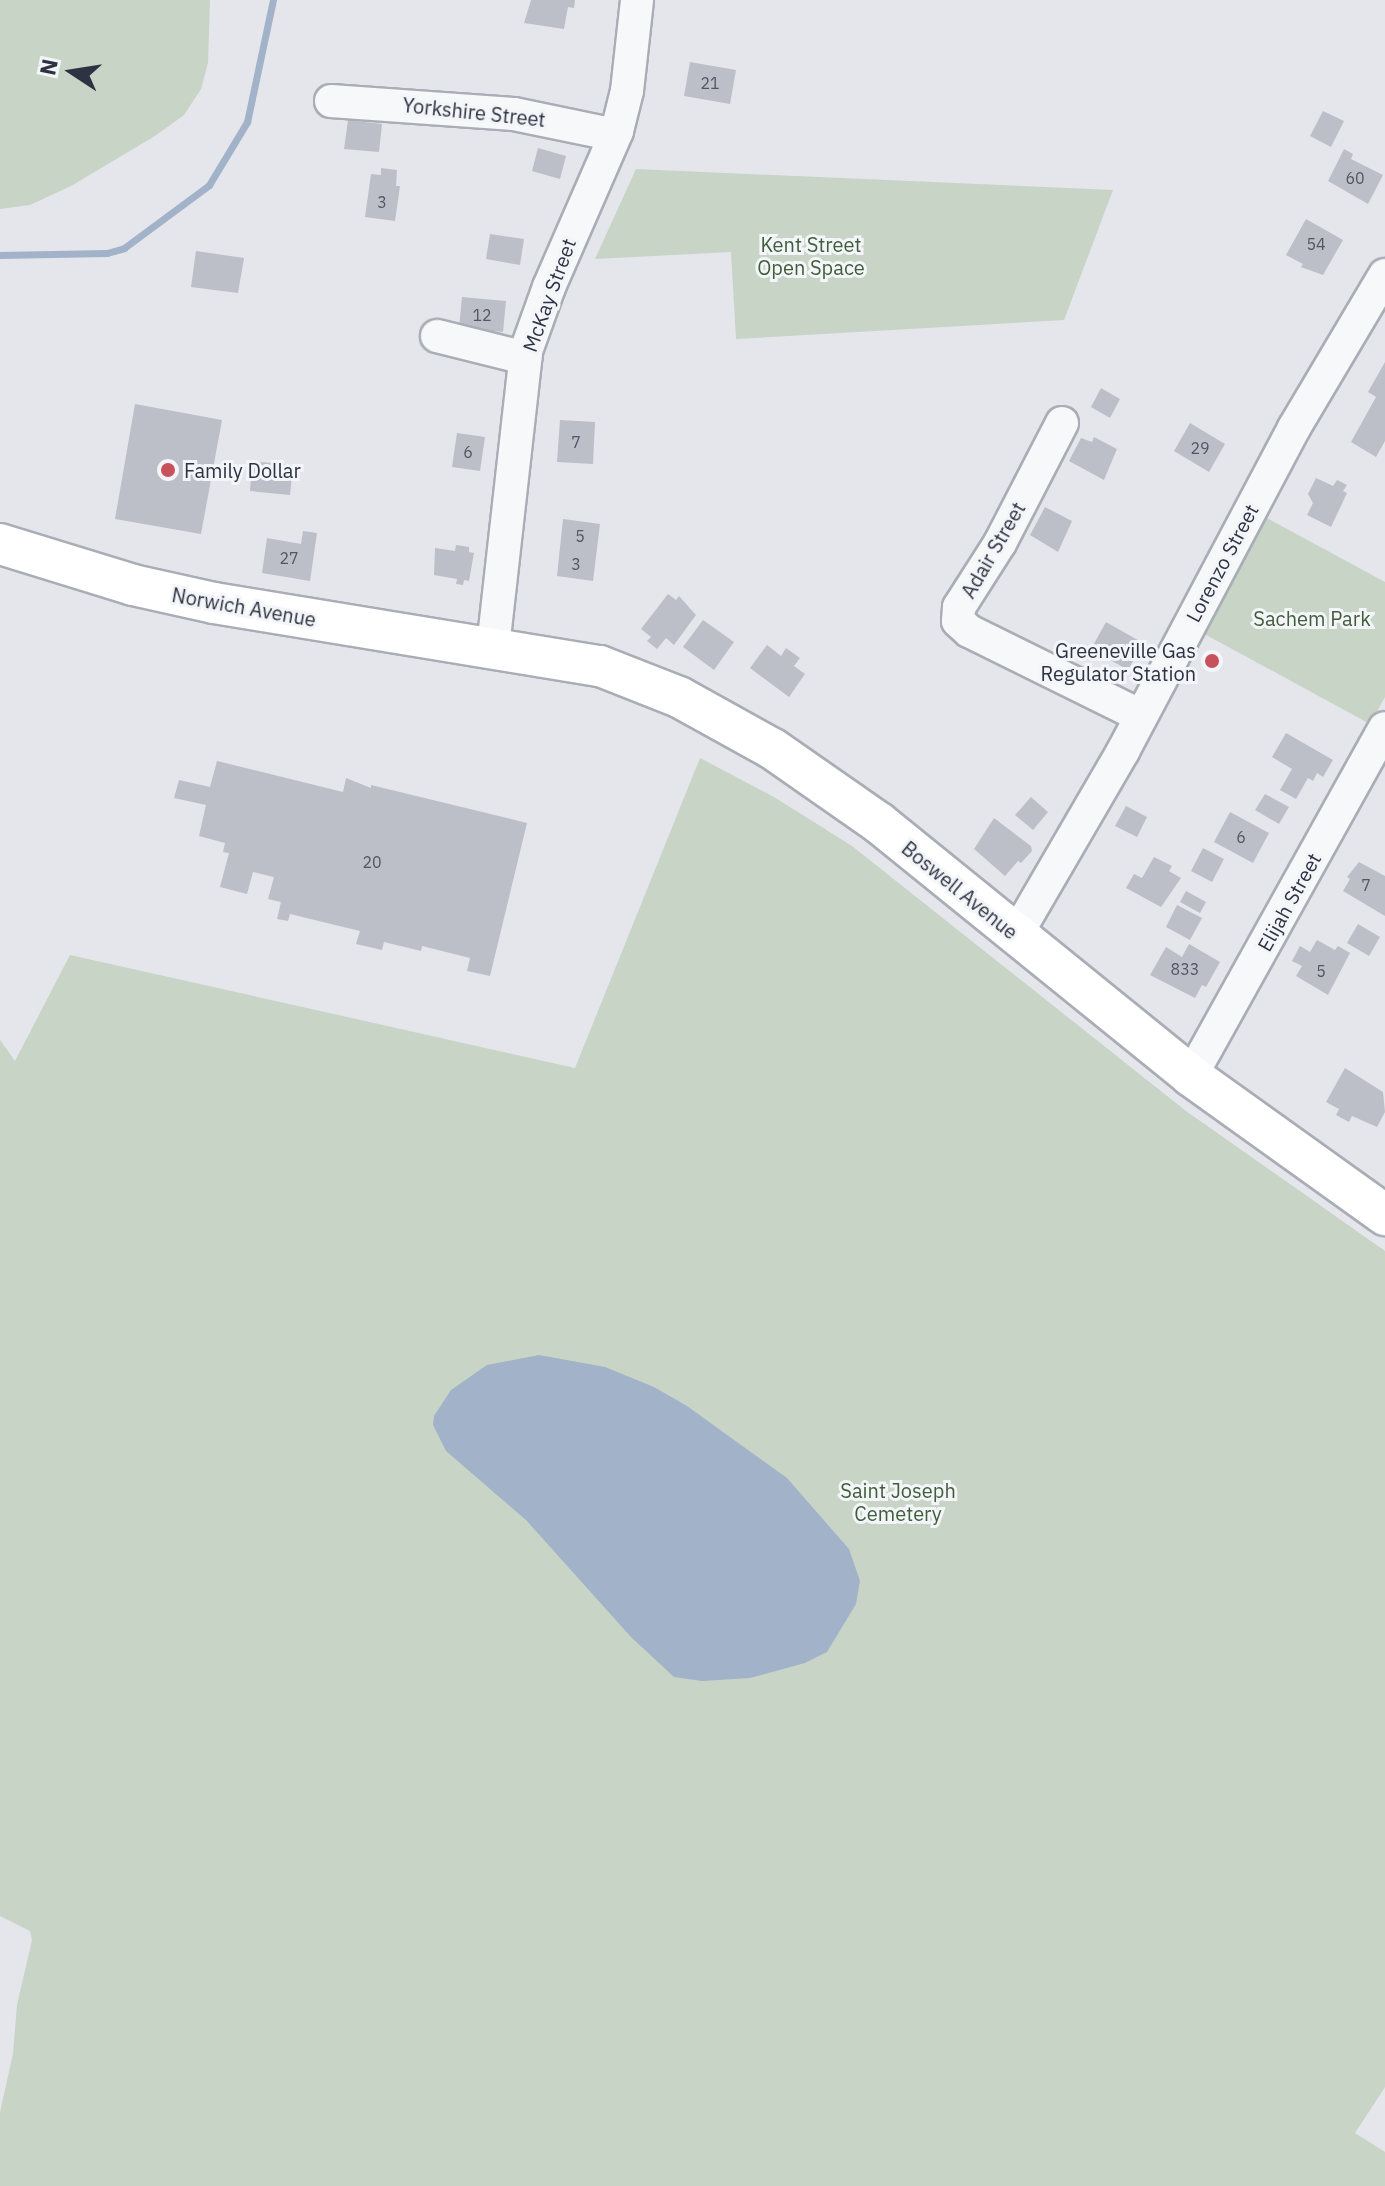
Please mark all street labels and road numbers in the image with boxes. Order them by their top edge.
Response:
street label: Yorkshire Street [401,93,547,131]
street label: McKay Street [517,235,581,355]
street label: Adair Street [956,498,1030,602]
street label: Lorenzo Street [1181,500,1263,626]
street label: Norwich Avenue [170,583,318,631]
street label: Boswell Avenue [897,836,1023,944]
street label: Elijah Street [1252,849,1326,955]

